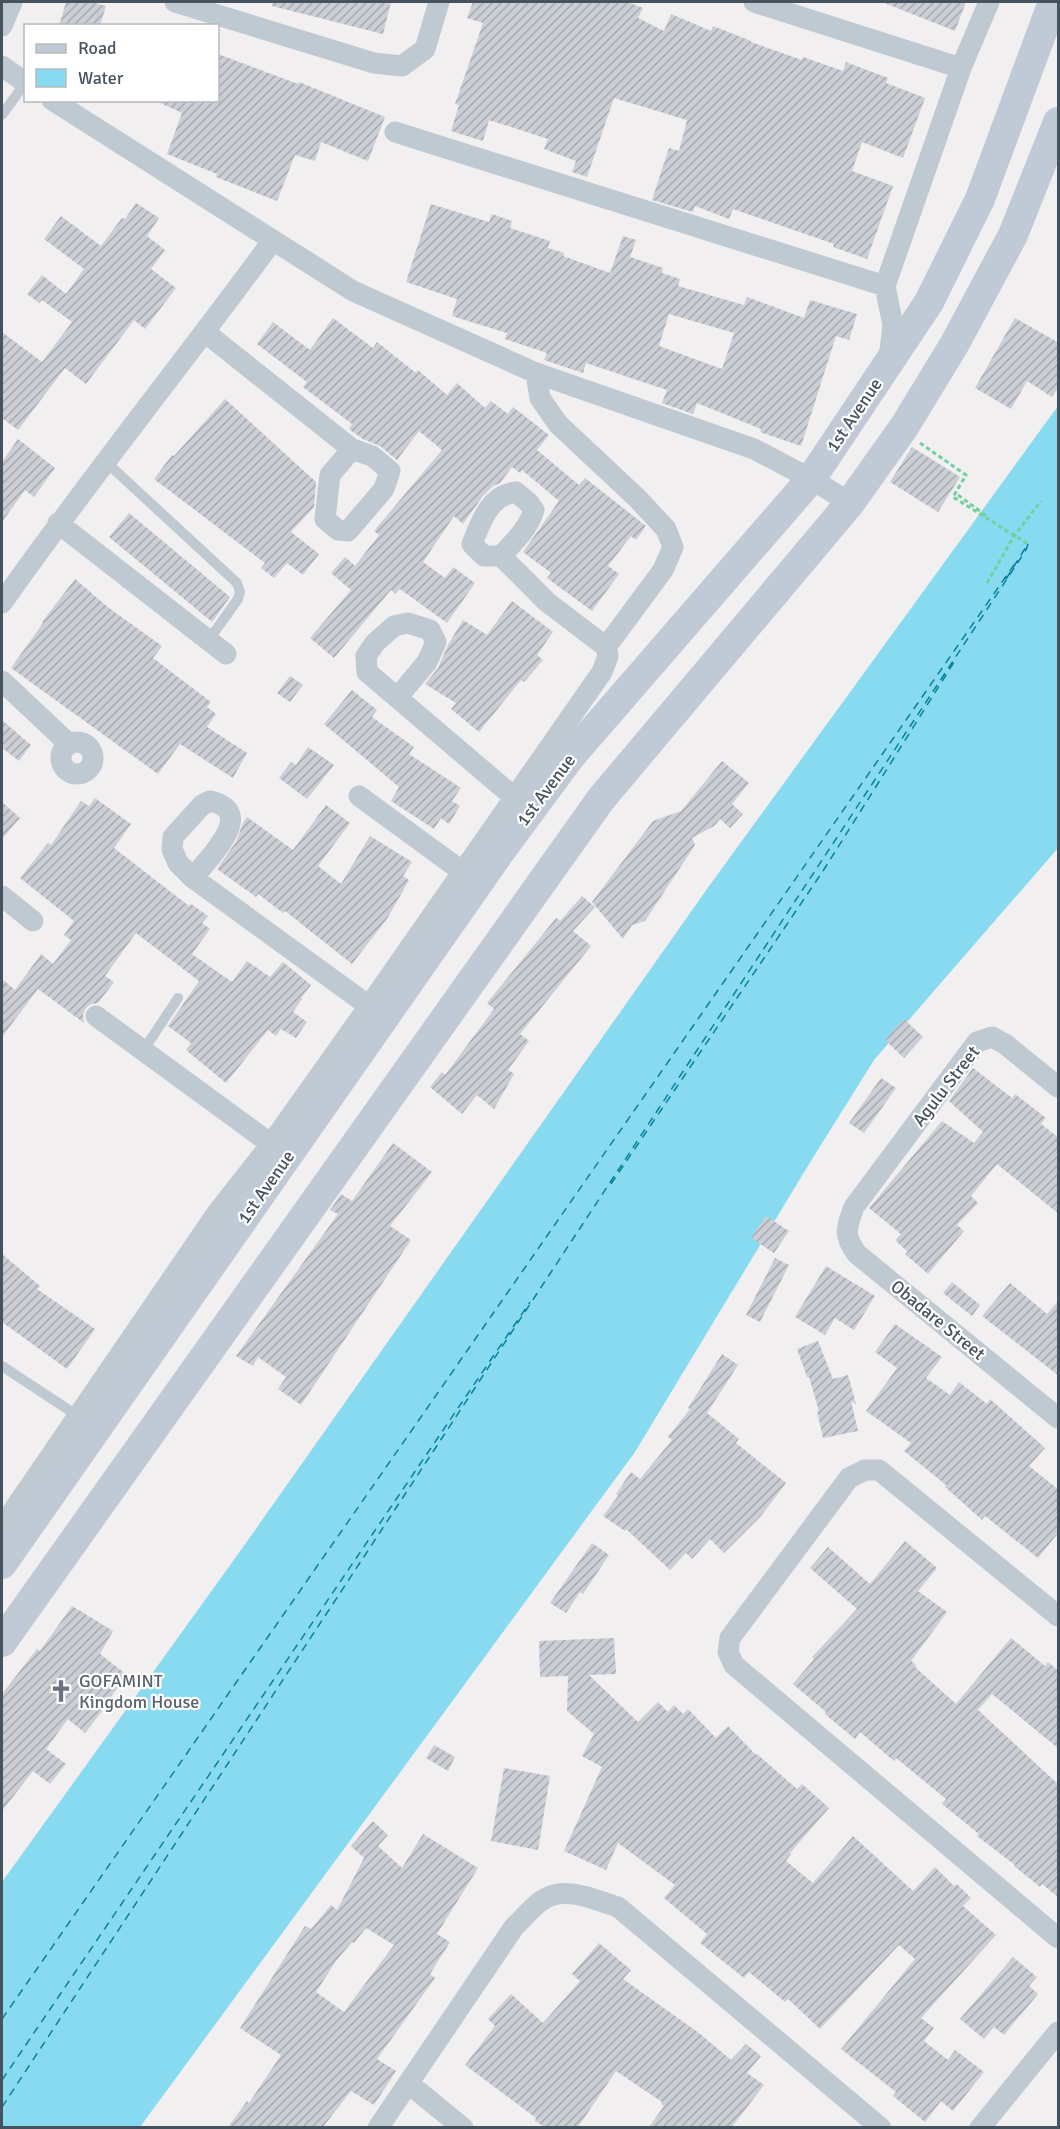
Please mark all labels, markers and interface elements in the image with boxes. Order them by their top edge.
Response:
legend [24,24,219,102]
text: Road [78,37,117,59]
text: Water [78,67,124,89]
street label: 1st Avenue [821,374,887,456]
street label: 1st Avenue [512,750,580,830]
street label: Agulu Street [908,1041,984,1131]
street label: 1st Avenue [233,1146,299,1228]
street label: Obadare Street [886,1275,990,1365]
place label: GOFAMINT Kingdom House [79,1670,199,1713]
church icon: GOFAMINT Kingdom House [48,1678,74,1704]

